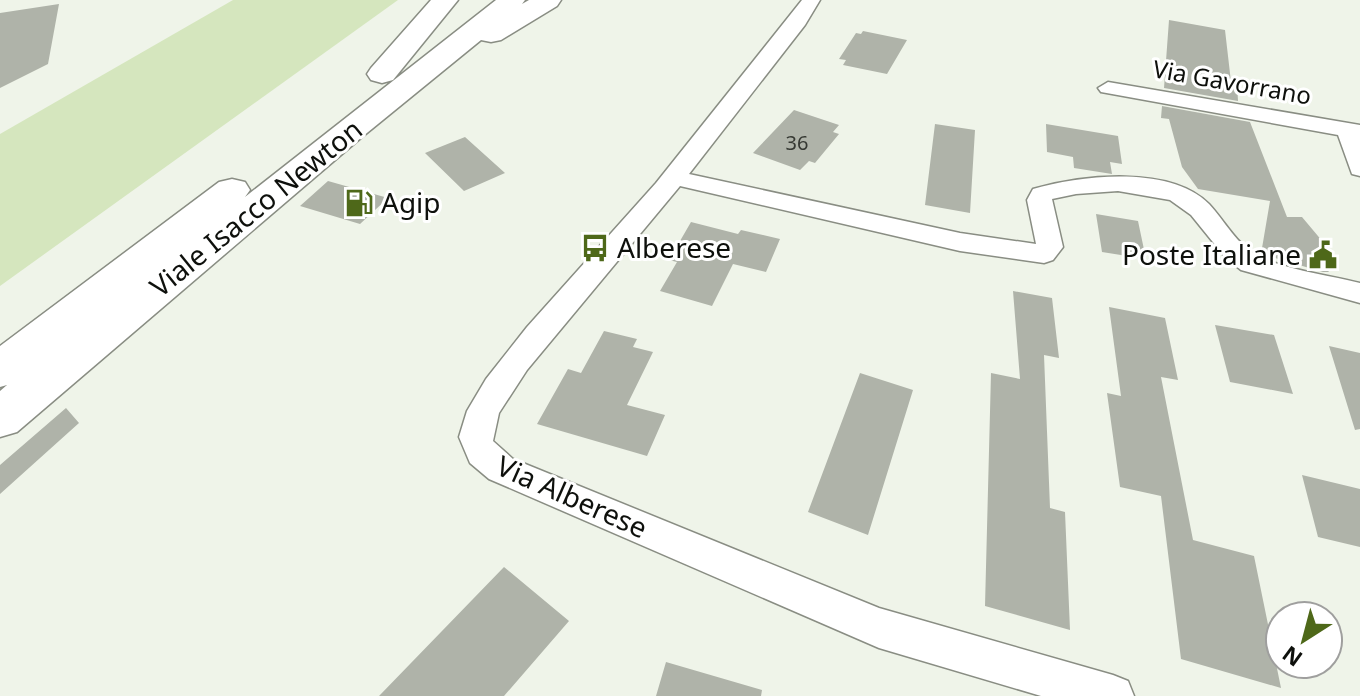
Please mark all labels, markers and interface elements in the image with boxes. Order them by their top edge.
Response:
street label: Via Gavorrano [1151,51,1314,112]
street label: Viale Isacco Newton [141,110,369,305]
house number: 36 [786,129,808,156]
place label: Agip [381,183,441,221]
fuel station icon: Agip [344,188,374,218]
place label: Alberese [617,228,731,266]
bus stop icon: Alberese [580,233,610,263]
place label: Poste Italiane [1122,235,1301,273]
public building icon: Poste Italiane [1308,240,1338,270]
street label: Via Alberese [491,446,654,546]
north arrow [1264,600,1344,680]
text: N [1276,640,1308,674]

